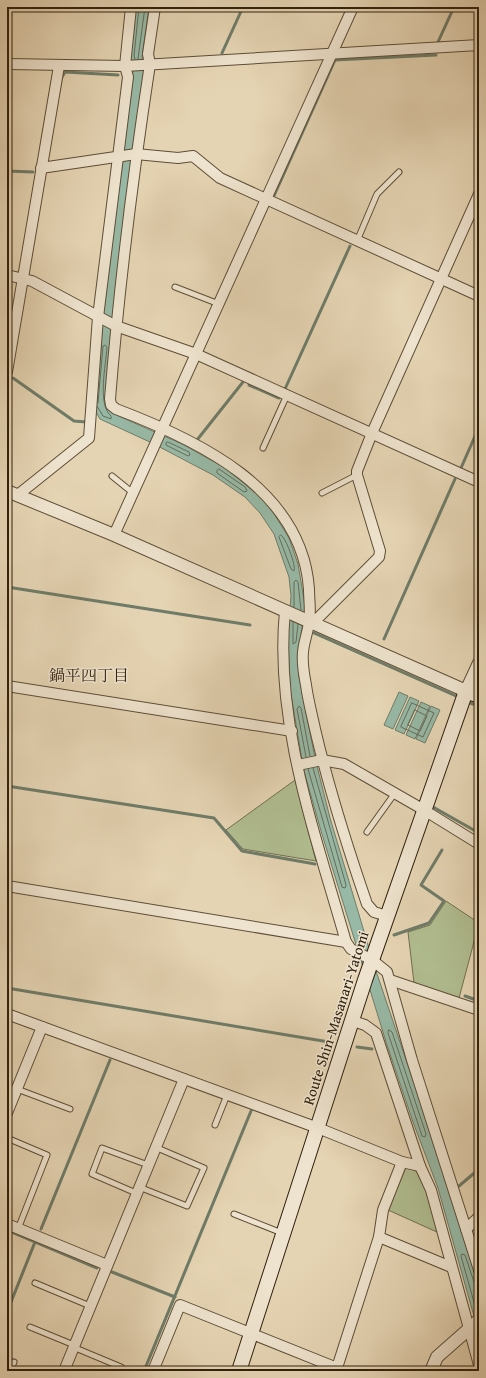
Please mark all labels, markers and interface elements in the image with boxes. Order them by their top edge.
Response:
district label: 鍋平四丁目 [49,663,129,687]
street label: Route Shin-Masanari-Yatomi [297,928,374,1107]

